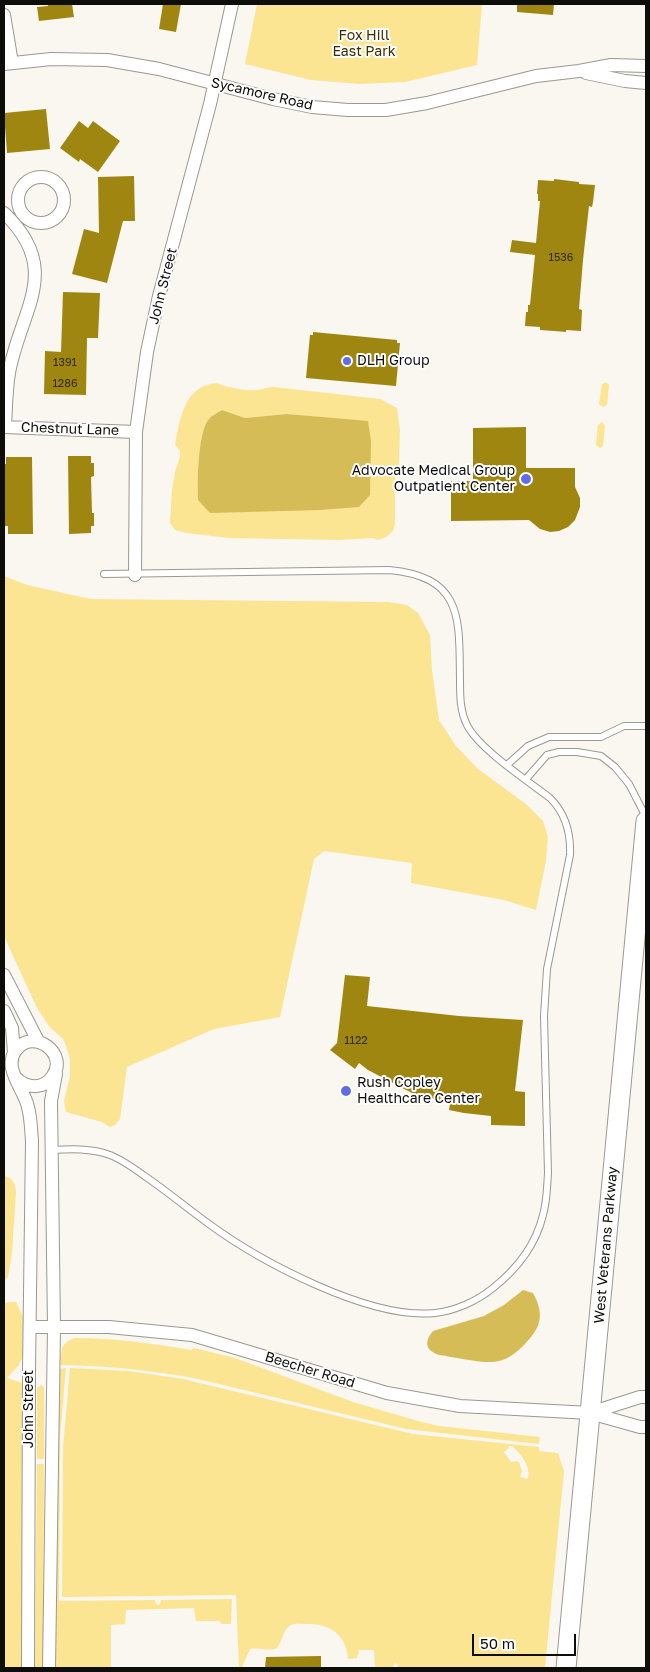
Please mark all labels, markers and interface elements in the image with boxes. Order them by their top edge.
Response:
park label: Fox Hill East Park [332,28,396,60]
street label: Sycamore Road [209,74,315,114]
street label: John Street [145,246,181,326]
house number: 1536 [549,251,573,265]
place label: DLH Group [357,353,430,369]
marker: DLH Group [341,355,353,367]
house number: 1391 [53,356,77,370]
house number: 1286 [52,377,78,391]
street label: Chestnut Lane [21,419,119,439]
place label: Advocate Medical Group Outpatient Center [352,463,515,496]
marker: Advocate Medical Group Outpatient Center [519,472,533,486]
house number: 1122 [344,1034,368,1048]
place label: Rush Copley Healthcare Center [357,1075,480,1108]
marker: Rush Copley Healthcare Center [339,1084,353,1098]
street label: West Veterans Parkway [591,1166,621,1324]
street label: Beecher Road [263,1348,357,1392]
street label: John Street [21,1370,37,1448]
scale bar [475,1624,579,1656]
text: 50 m [480,1634,515,1652]

